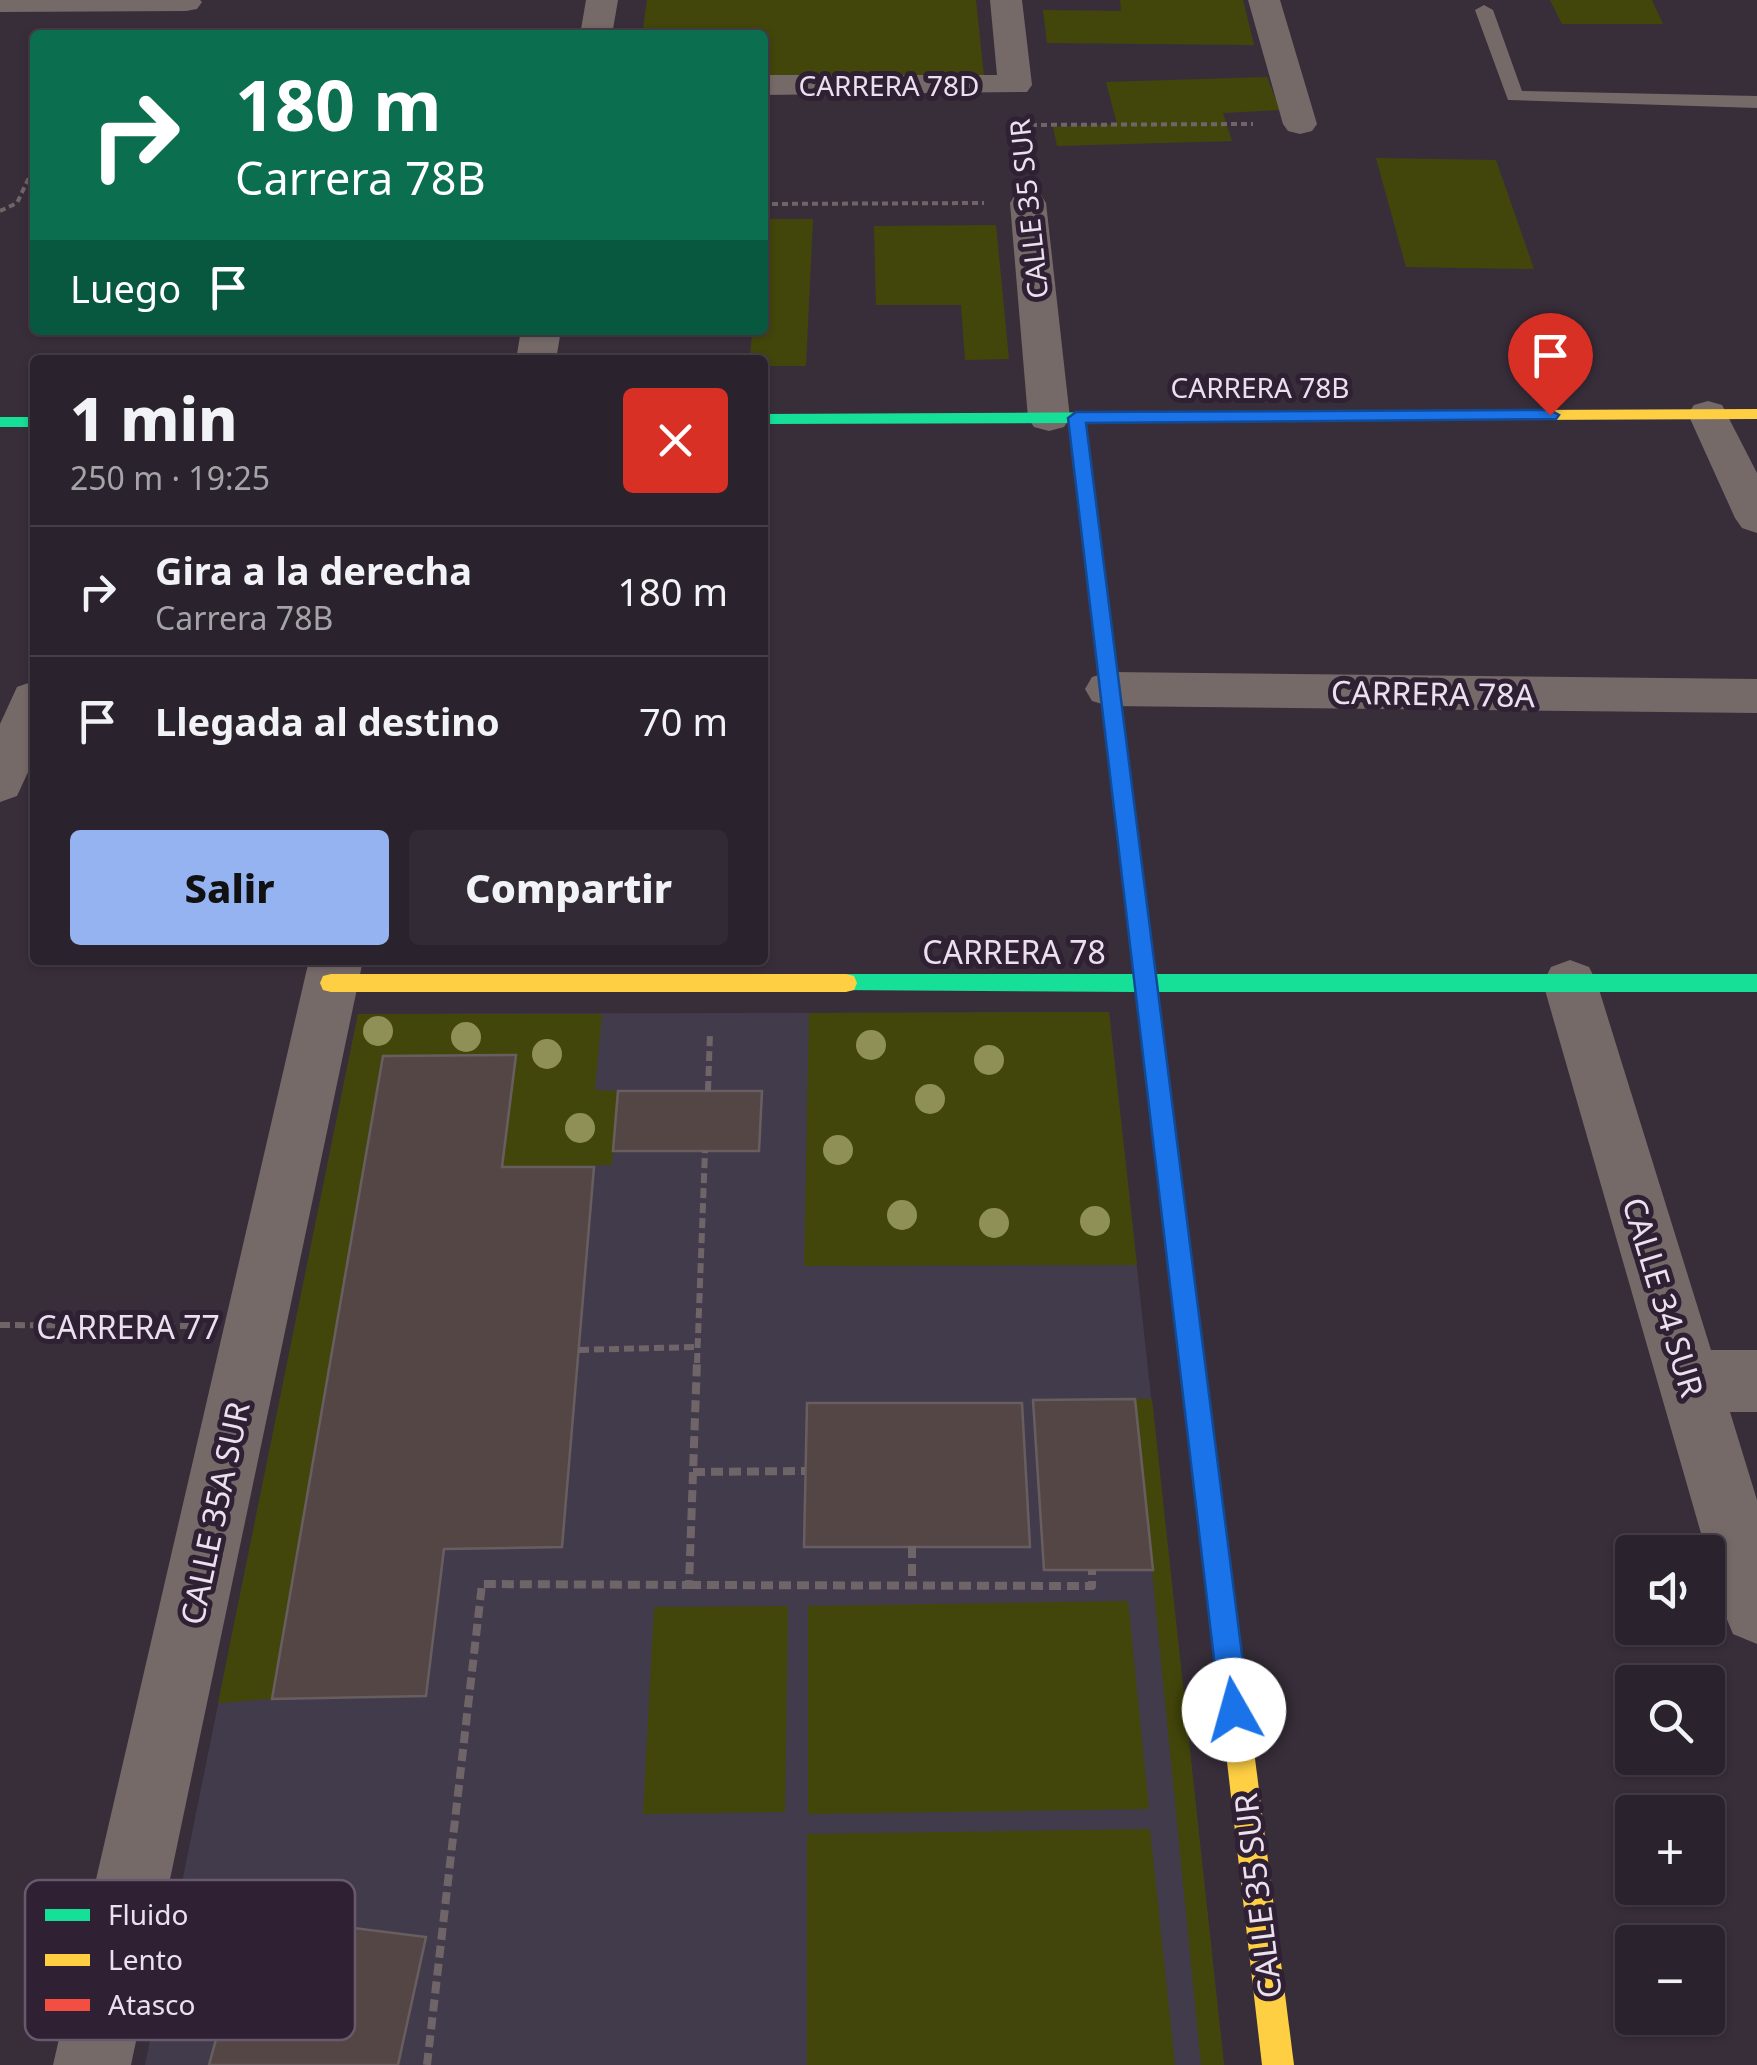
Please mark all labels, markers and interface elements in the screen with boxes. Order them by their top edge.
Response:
text: 180 m [235,56,442,152]
street label: CARRERA 78D [798,66,980,104]
icon: right [70,70,200,200]
street label: CALLE 35 SUR [1000,117,1056,301]
text: Carrera 78B [235,147,486,208]
icon: arrive [201,260,256,315]
text: Luego [70,262,181,314]
pin [1508,313,1593,416]
icon: arrive [1523,328,1578,383]
street label: CARRERA 78B [1171,368,1349,406]
text: 1 min [70,377,238,459]
button: close [623,388,728,493]
text: 250 m · 19:25 [70,456,270,499]
text: Gira a la derecha [155,544,472,596]
icon: right [70,564,125,619]
text: 180 m [617,565,728,617]
text: Carrera 78B [155,596,333,639]
street label: CARRERA 78A [1331,670,1536,716]
icon: arrive [70,694,125,749]
text: Llegada al destino [155,695,500,747]
text: 70 m [639,695,728,747]
button: Salir [70,830,389,945]
button: Compartir [409,830,728,945]
street label: CARRERA 78 [922,930,1106,973]
street label: CALLE 34 SUR [1613,1192,1715,1402]
street label: CARRERA 77 [36,1305,220,1348]
street label: CALLE 35A SUR [169,1398,259,1628]
map controls [1615,1535,1725,2035]
button: sound [1615,1535,1725,1645]
position arrow [1182,1658,1286,1762]
button: search [1615,1665,1725,1775]
street label: CALLE 35 SUR [1223,1791,1291,2001]
button: + [1615,1795,1725,1905]
legend [25,1880,355,2040]
text: Fluido [108,1895,188,1933]
button: − [1615,1925,1725,2035]
text: Lento [108,1940,183,1978]
text: Atasco [108,1985,196,2023]

